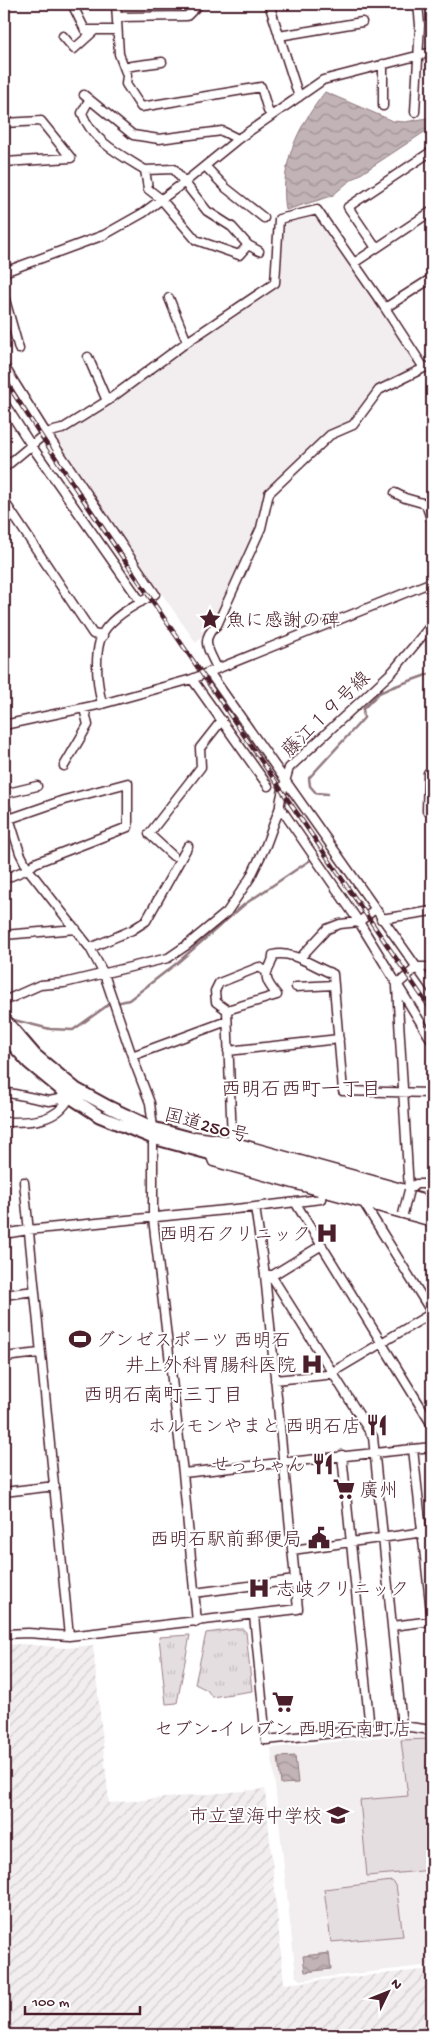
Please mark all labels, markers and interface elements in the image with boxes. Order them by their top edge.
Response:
place icon: 魚に感謝の碑 [197,606,223,632]
place label: 魚に感謝の碑 [226,610,340,634]
street label: 藤江１９号線 [278,667,376,763]
district label: 西明石西町一丁目 [221,1080,381,1103]
street label: 国道250号 [161,1104,251,1150]
hospital icon: 西明石クリニック [314,1220,340,1246]
place label: 西明石クリニック [159,1225,311,1248]
sports icon: グンゼスポーツ 西明石 [67,1326,93,1352]
place label: グンゼスポーツ 西明石 [96,1330,291,1354]
hospital icon: 井上外科胃腸科医院 [299,1351,325,1377]
place label: 井上外科胃腸科医院 [125,1355,296,1379]
district label: 西明石南町三丁目 [83,1384,243,1409]
restaurant icon: ホルモンやまと 西明石店 [364,1412,390,1438]
place label: ホルモンやまと 西明石店 [147,1416,361,1440]
restaurant icon: せっちゃん [310,1451,336,1477]
place label: せっちゃん [211,1456,306,1479]
supermarket icon: 廣州 [331,1476,357,1502]
place label: 廣州 [360,1480,398,1504]
public building icon: 西明石駅前郵便局 [306,1525,332,1551]
place label: 西明石駅前郵便局 [150,1529,302,1553]
hospital icon: 志岐クリニック [246,1575,272,1601]
place label: 志岐クリニック [276,1579,409,1603]
supermarket icon: セブン-イレブン 西明石南町店 [270,1689,296,1715]
place label: セブン-イレブン 西明石南町店 [154,1719,412,1743]
school or university icon: 市立望海中学校 [325,1802,351,1828]
place label: 市立望海中学校 [189,1806,322,1830]
north arrow [364,1966,414,2016]
text: N [386,1976,405,1994]
scale bar [25,1984,140,2016]
text: 100 m [31,1994,70,2012]

